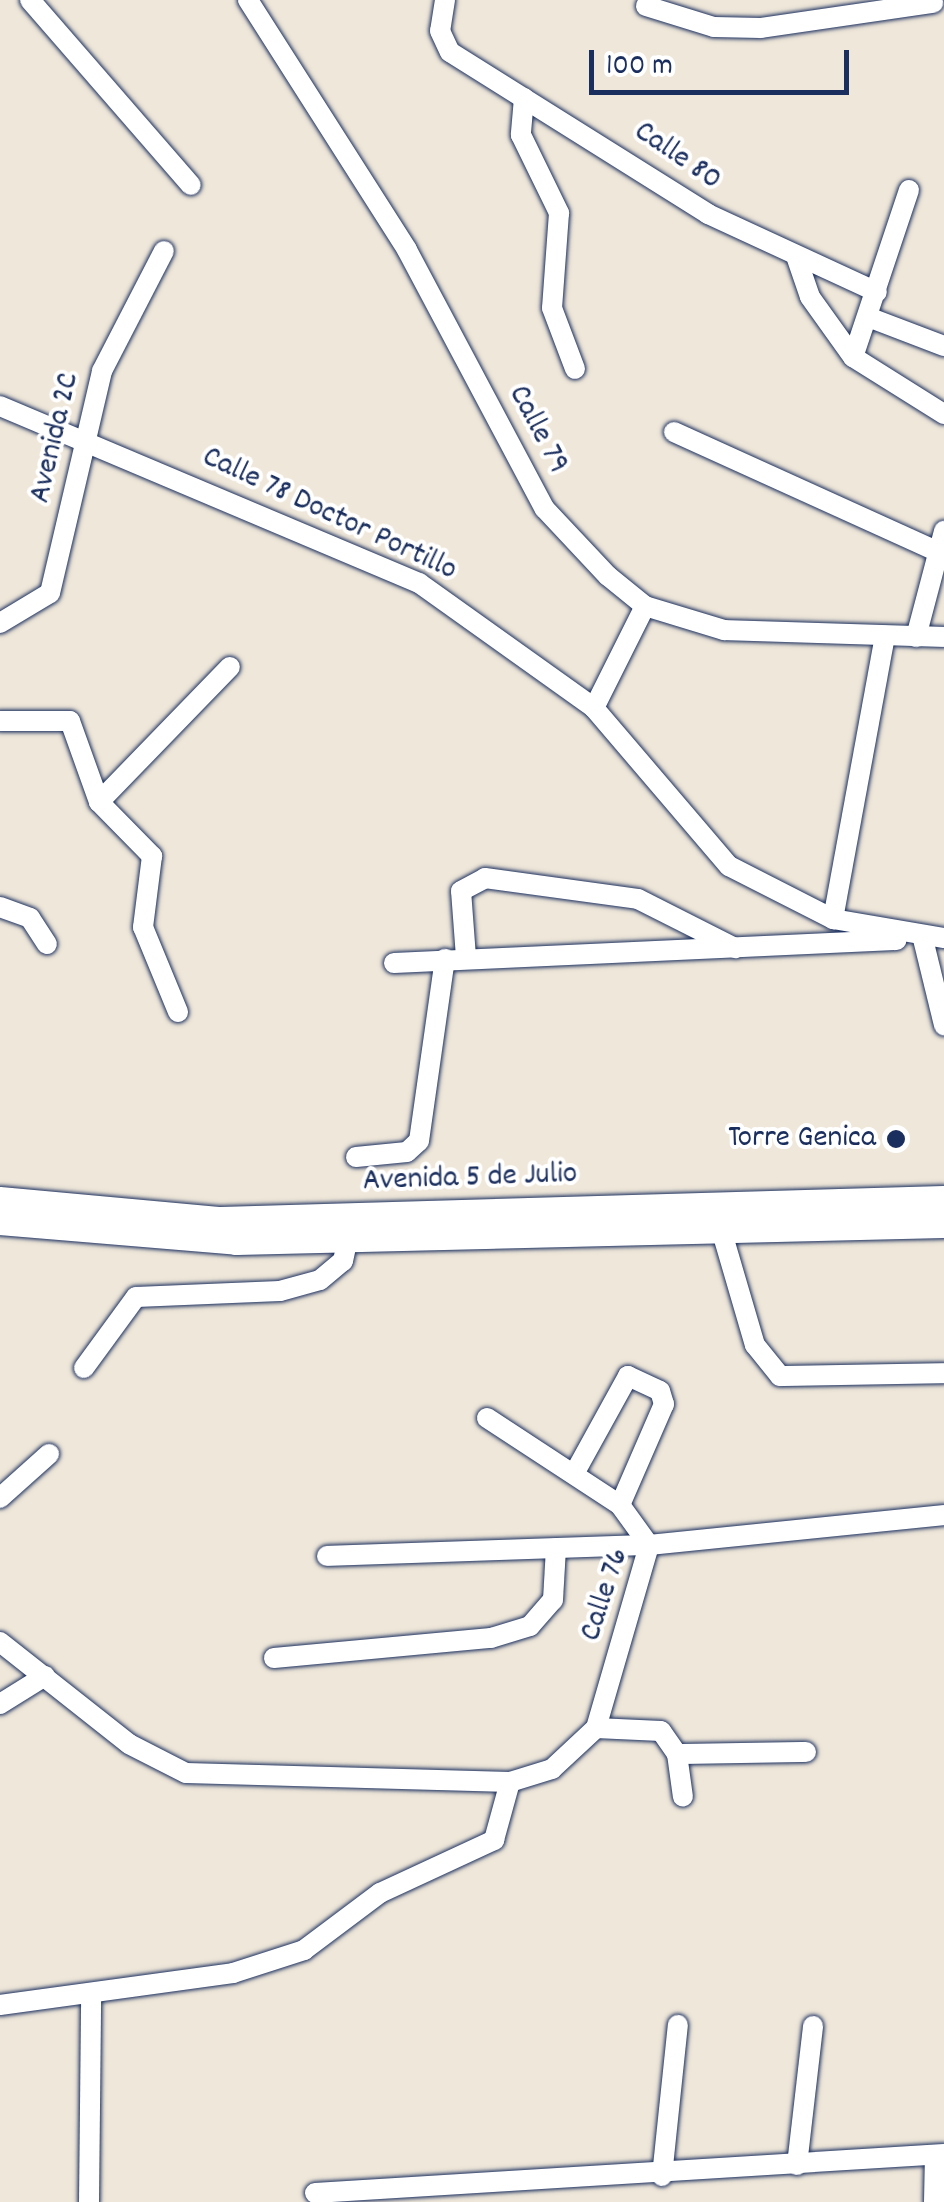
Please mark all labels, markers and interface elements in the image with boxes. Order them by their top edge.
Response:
scale bar [594,30,854,92]
text: 100 m [606,46,673,89]
street label: Calle 80 [626,114,728,200]
street label: Avenida 2C [22,369,90,507]
street label: Calle 79 [498,379,576,481]
street label: Calle 78 Doctor Portillo [196,439,462,591]
place label: Torre Genica [728,1120,876,1158]
marker: Torre Genica [885,1128,907,1150]
street label: Avenida 5 de Julio [362,1156,578,1202]
street label: Calle 76 [573,1544,639,1646]

